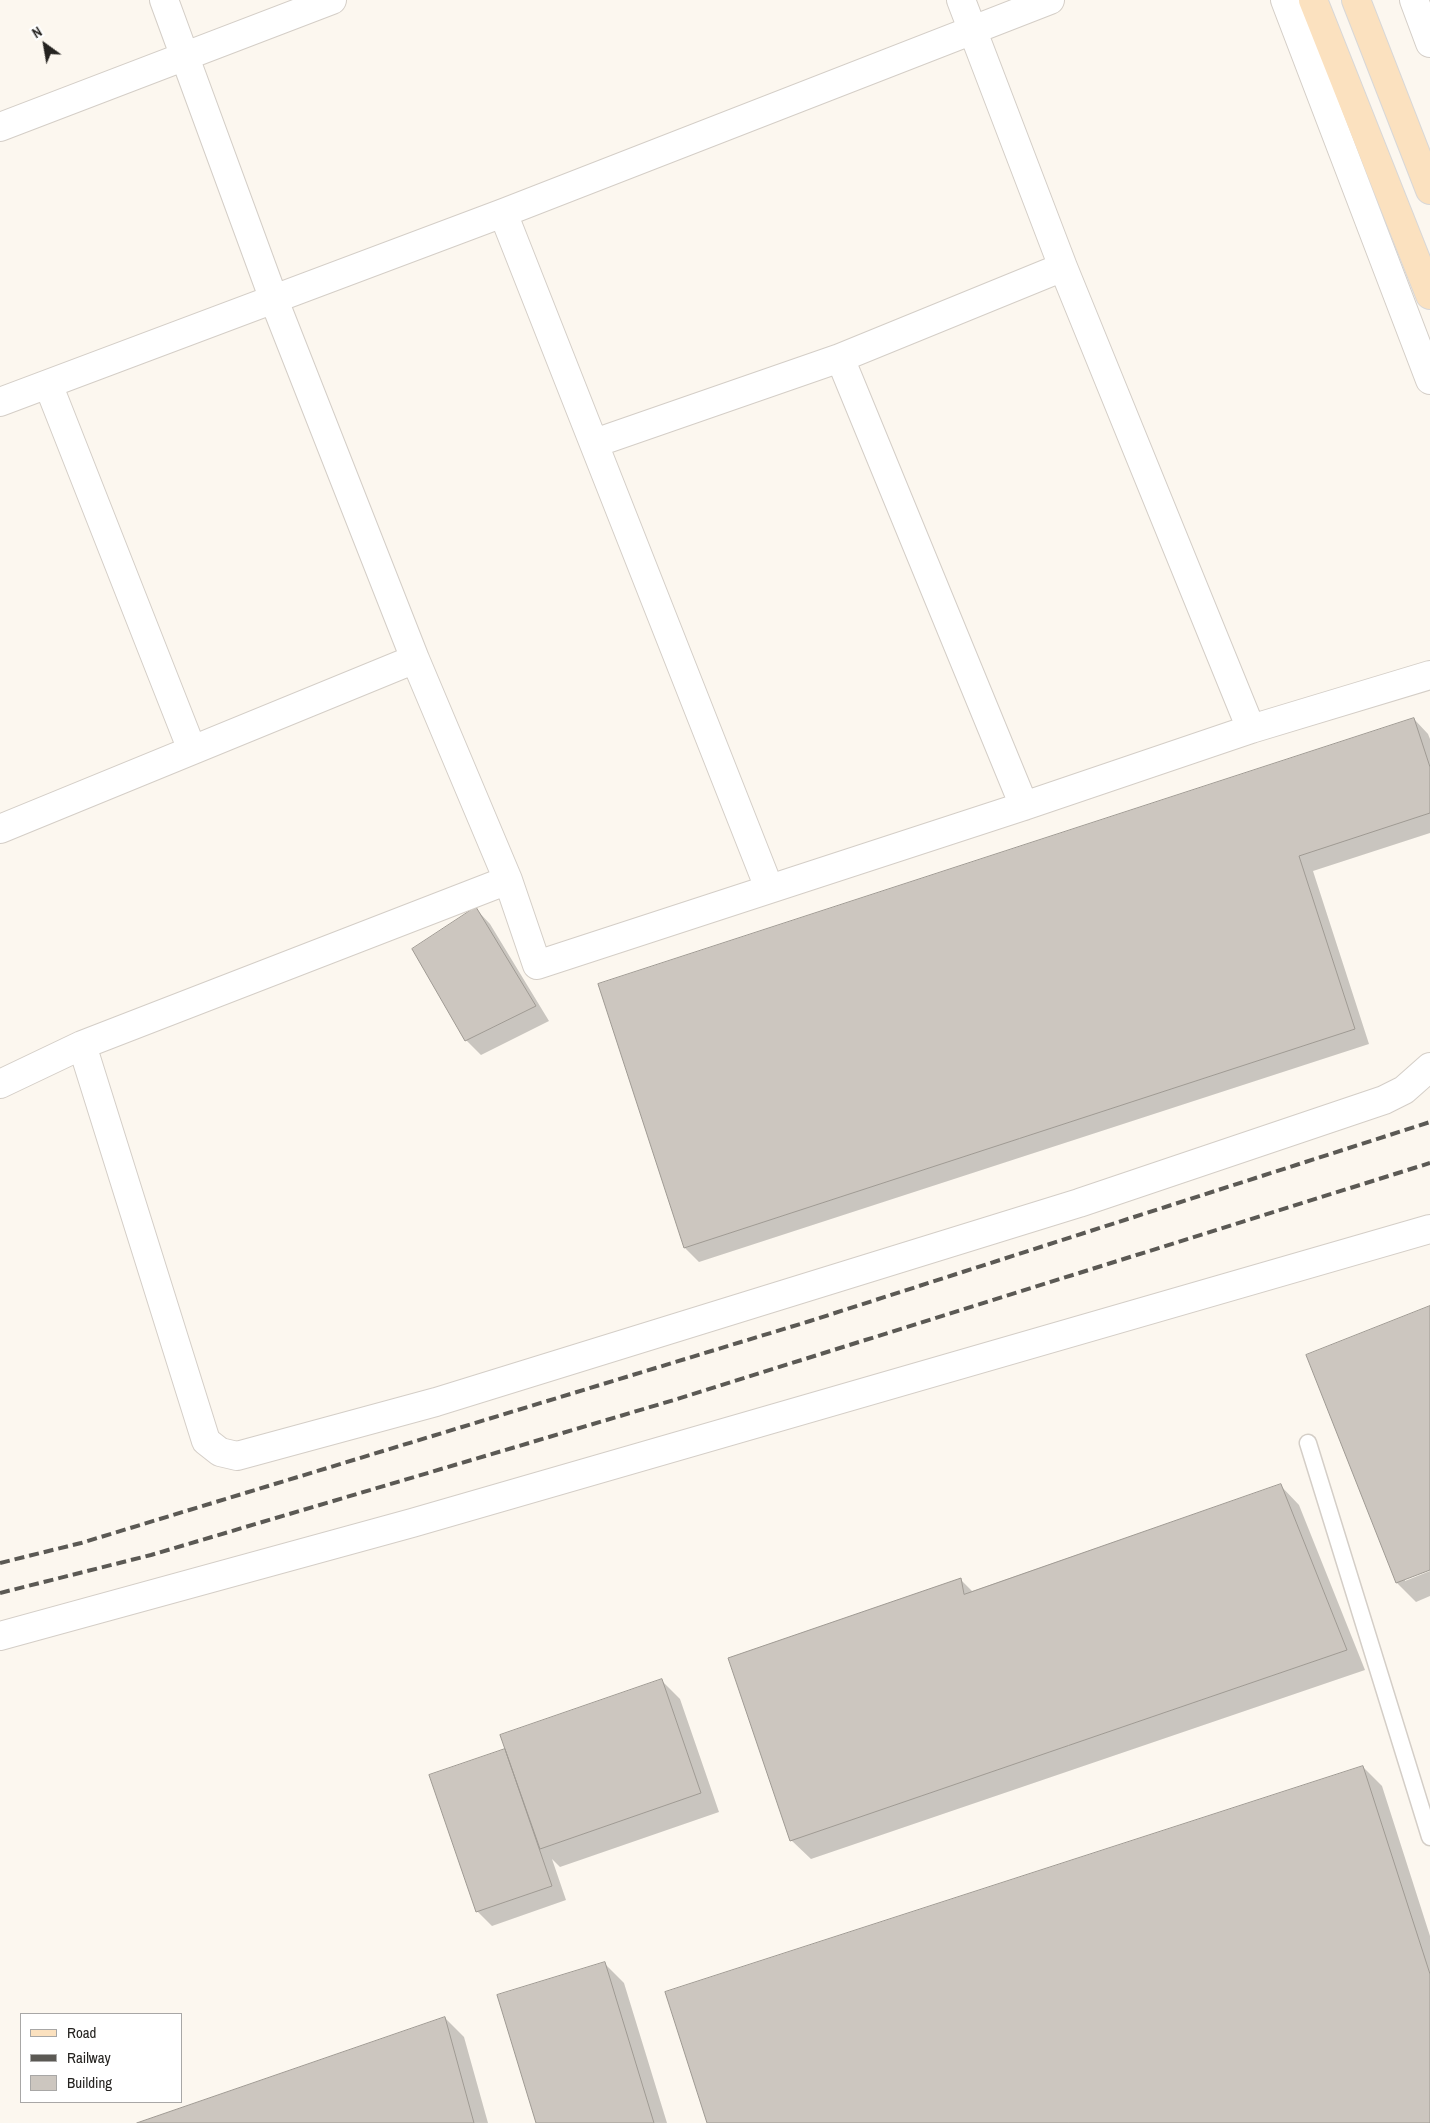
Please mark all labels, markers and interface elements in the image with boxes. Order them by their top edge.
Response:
north arrow [20,20,70,70]
text: N [29,22,45,42]
legend [20,2013,182,2103]
text: Road [67,2022,96,2043]
text: Railway [67,2047,111,2068]
text: Building [67,2072,112,2093]

